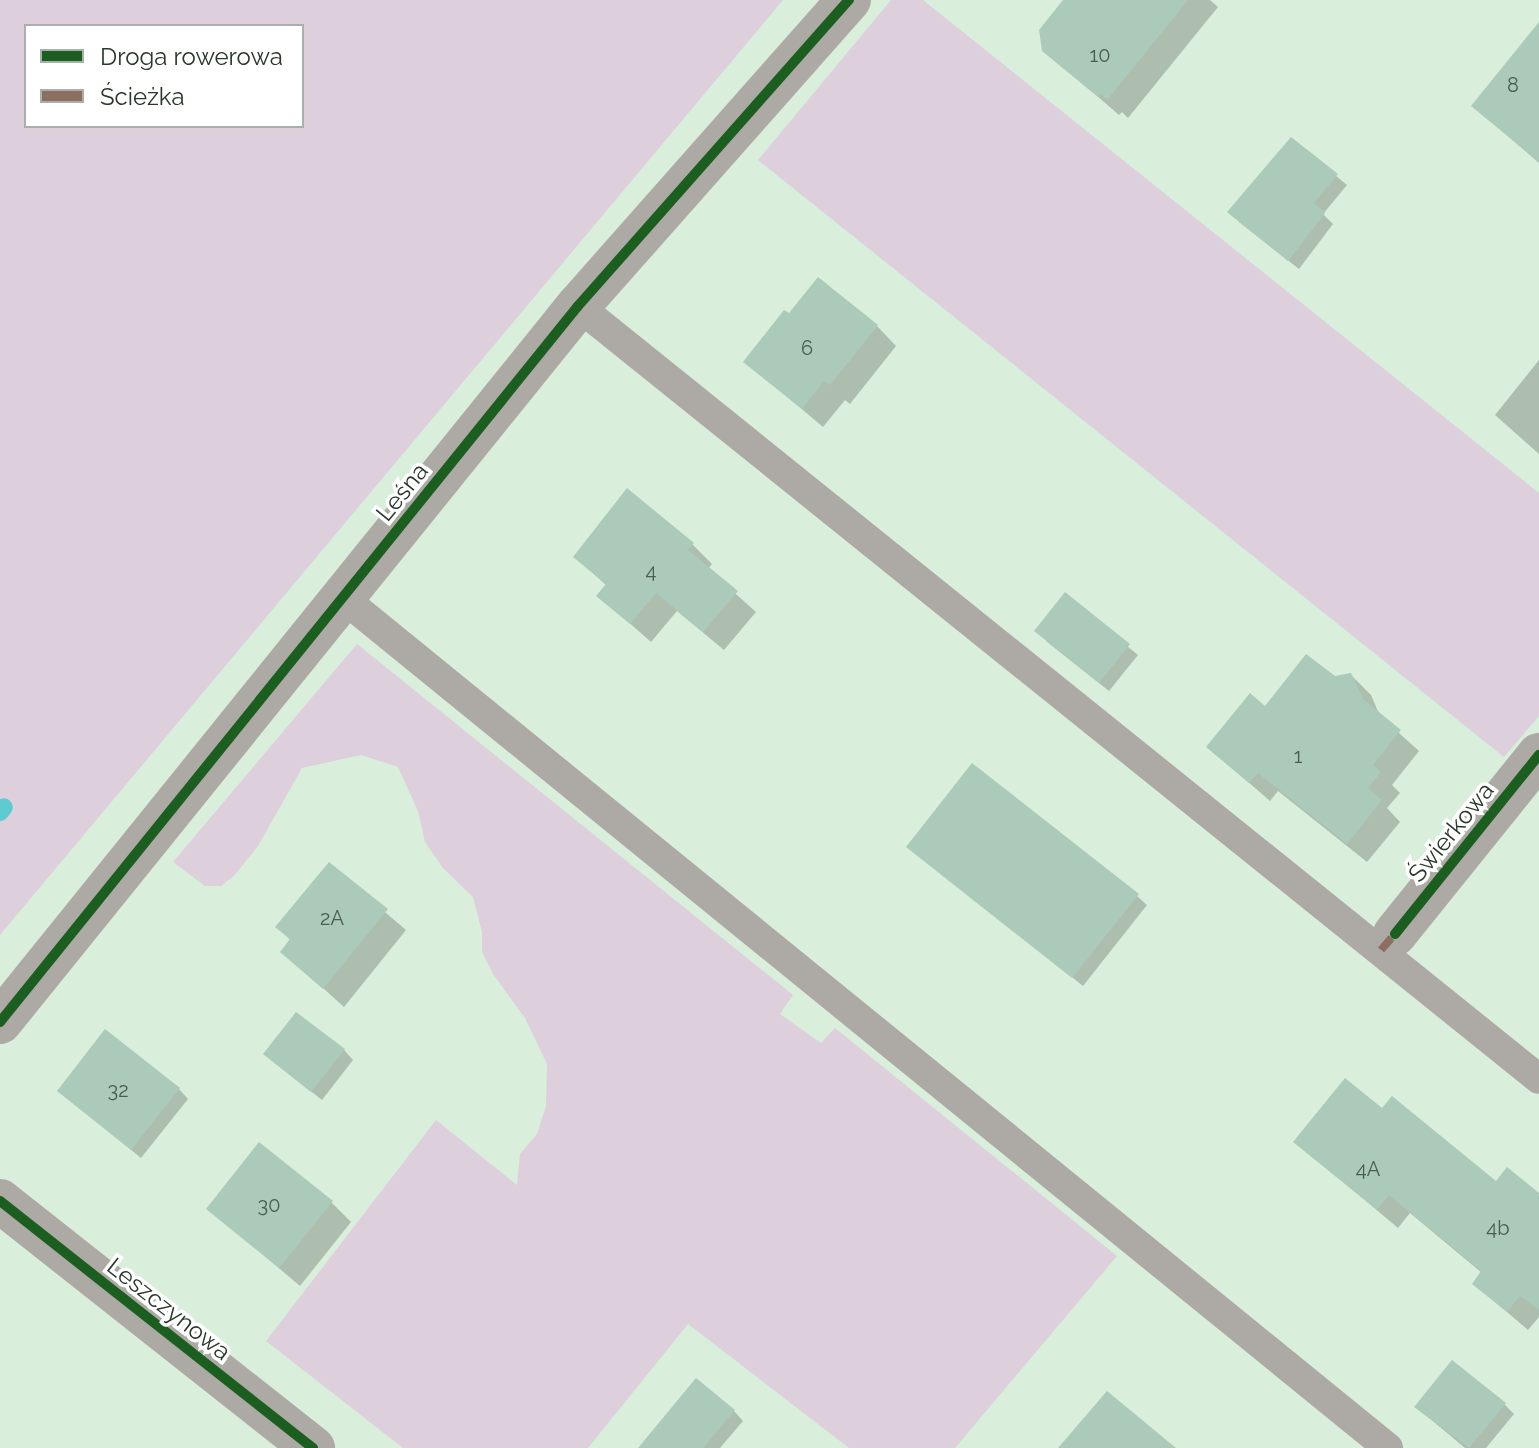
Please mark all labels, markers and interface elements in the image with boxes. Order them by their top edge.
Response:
legend [24,24,304,128]
text: Droga rowerowa [100,42,283,71]
house number: 10 [1090,43,1110,67]
house number: 8 [1507,73,1519,97]
text: Ścieżka [100,82,184,111]
house number: 6 [801,336,813,360]
street label: Leśna [370,457,434,527]
house number: 4 [646,559,656,583]
house number: 1 [1294,744,1302,768]
street label: Świerkowa [1402,776,1500,888]
house number: 2A [320,906,344,930]
house number: 32 [107,1078,129,1102]
house number: 4A [1356,1157,1380,1181]
house number: 30 [258,1193,280,1217]
house number: 4b [1486,1216,1510,1240]
street label: Leszczynowa [101,1252,237,1366]

